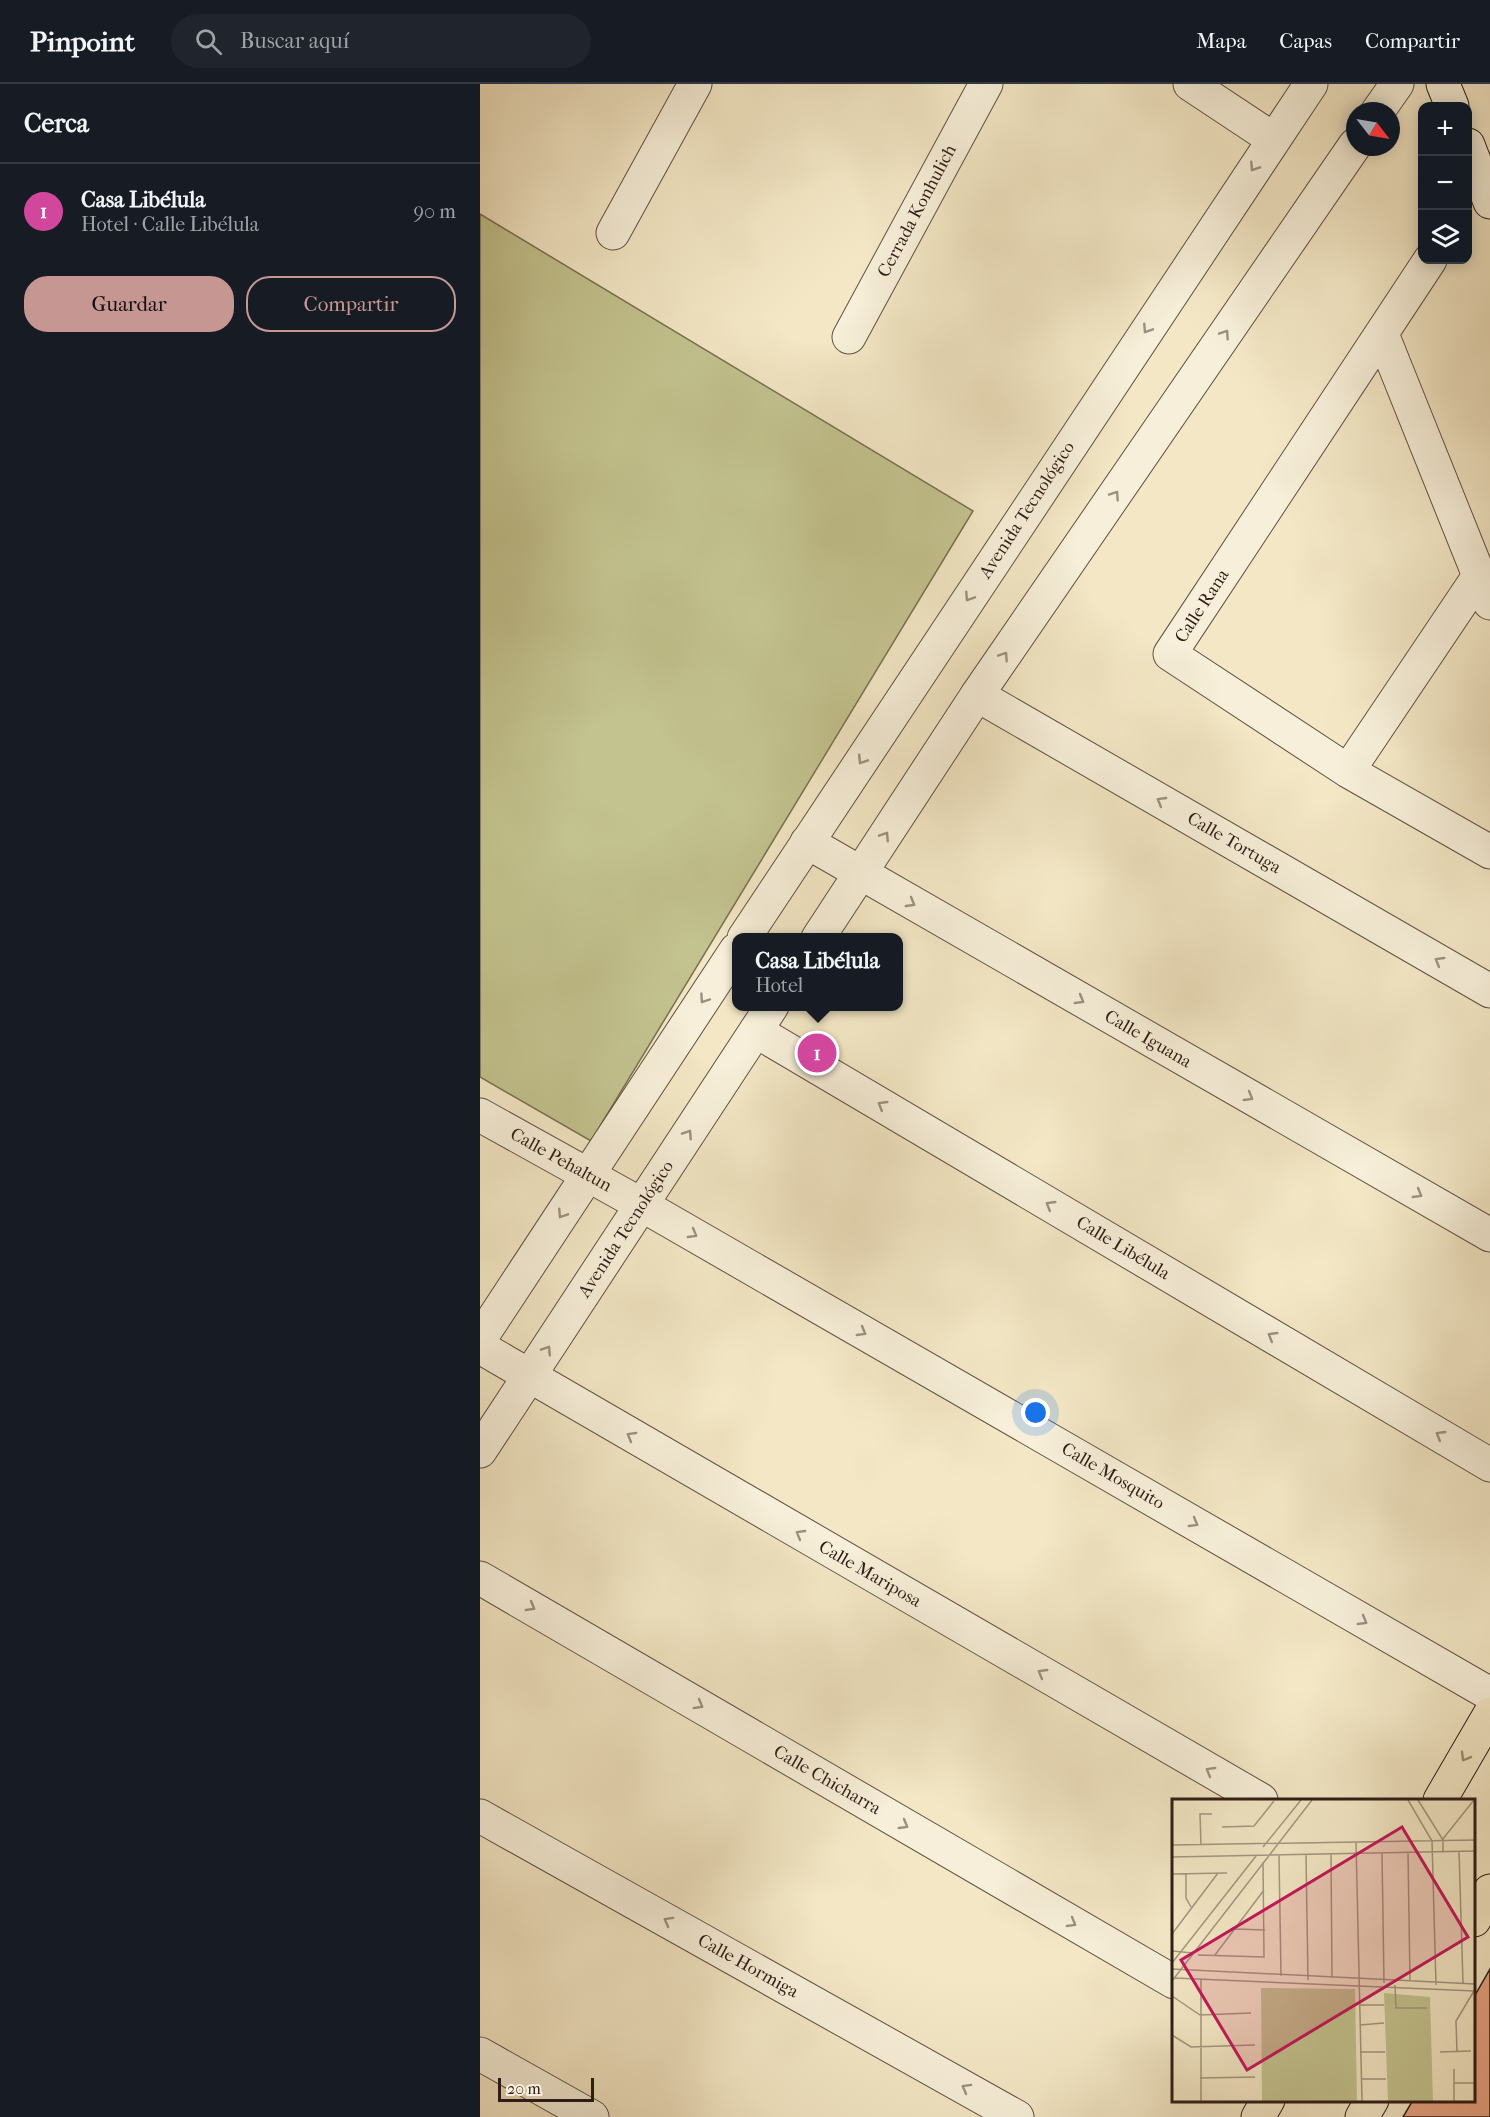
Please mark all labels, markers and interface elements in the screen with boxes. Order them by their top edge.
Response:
search box [171,14,591,68]
text: Pinpoint [30,25,135,58]
icon: search [192,25,225,58]
text: Buscar aquí [240,28,349,54]
text: Mapa [1196,29,1246,53]
text: Capas [1279,29,1332,53]
text: Compartir [1365,29,1460,53]
north arrow [1346,102,1400,156]
map controls [1418,102,1472,264]
button: + [1418,102,1472,156]
text: Cerca [24,108,89,139]
street label: Cerrada Konhulich [873,141,961,281]
button: − [1418,156,1472,210]
one-way arrow [1250,160,1261,171]
text: Casa Libélula [81,187,206,213]
text: 1 [40,200,47,223]
text: 90 m [414,200,456,223]
button: layers [1418,210,1472,264]
text: Hotel · Calle Libélula [81,213,259,236]
button: Guardar [24,276,234,332]
button: Compartir [246,276,456,332]
one-way arrow [1143,323,1154,334]
one-way arrow [1218,330,1229,341]
street label: Avenida Tecnológico [974,438,1079,583]
one-way arrow [1107,491,1118,502]
street label: Calle Rana [1170,565,1234,647]
one-way arrow [965,591,977,601]
one-way arrow [997,652,1008,663]
one-way arrow [858,753,869,764]
one-way arrow [1157,797,1167,808]
street label: Calle Tortuga [1183,808,1285,879]
one-way arrow [878,832,889,843]
one-way arrow [905,896,915,907]
popup [732,933,903,1011]
text: Casa Libélula [755,948,880,974]
one-way arrow [1435,957,1445,969]
text: Hotel [755,974,803,997]
one-way arrow [700,992,711,1003]
one-way arrow [1074,993,1084,1004]
street label: Calle Iguana [1101,1006,1196,1073]
pin: 1 [798,1030,836,1076]
one-way arrow [1243,1090,1253,1101]
one-way arrow [878,1101,888,1113]
street label: Calle Pehaltun [507,1124,616,1197]
one-way arrow [681,1130,693,1140]
street label: Avenida Tecnológico [573,1157,678,1302]
one-way arrow [1412,1187,1422,1198]
one-way arrow [1046,1200,1056,1212]
one-way arrow [557,1208,569,1218]
street label: Calle Libélula [1072,1212,1174,1285]
one-way arrow [686,1227,697,1238]
one-way arrow [855,1324,866,1336]
one-way arrow [1268,1332,1278,1343]
one-way arrow [539,1345,550,1356]
your location [1021,1398,1050,1427]
one-way arrow [627,1431,638,1443]
one-way arrow [1436,1431,1446,1443]
street label: Calle Mosquito [1058,1438,1168,1514]
one-way arrow [1188,1516,1198,1528]
one-way arrow [796,1529,806,1541]
street label: Calle Mariposa [815,1536,925,1612]
one-way arrow [524,1600,535,1611]
one-way arrow [1357,1614,1367,1625]
one-way arrow [1038,1669,1048,1681]
one-way arrow [693,1698,703,1710]
street label: Calle Chicharra [770,1741,885,1820]
one-way arrow [1461,1751,1472,1761]
one-way arrow [1206,1767,1216,1778]
inset map [1172,1799,1475,2102]
one-way arrow [898,1818,908,1829]
one-way arrow [1066,1916,1076,1927]
one-way arrow [664,1917,674,1928]
street label: Calle Hormiga [694,1930,803,2003]
scale bar [498,2075,594,2102]
text: 20 m [507,2079,541,2098]
one-way arrow [962,2084,972,2096]

